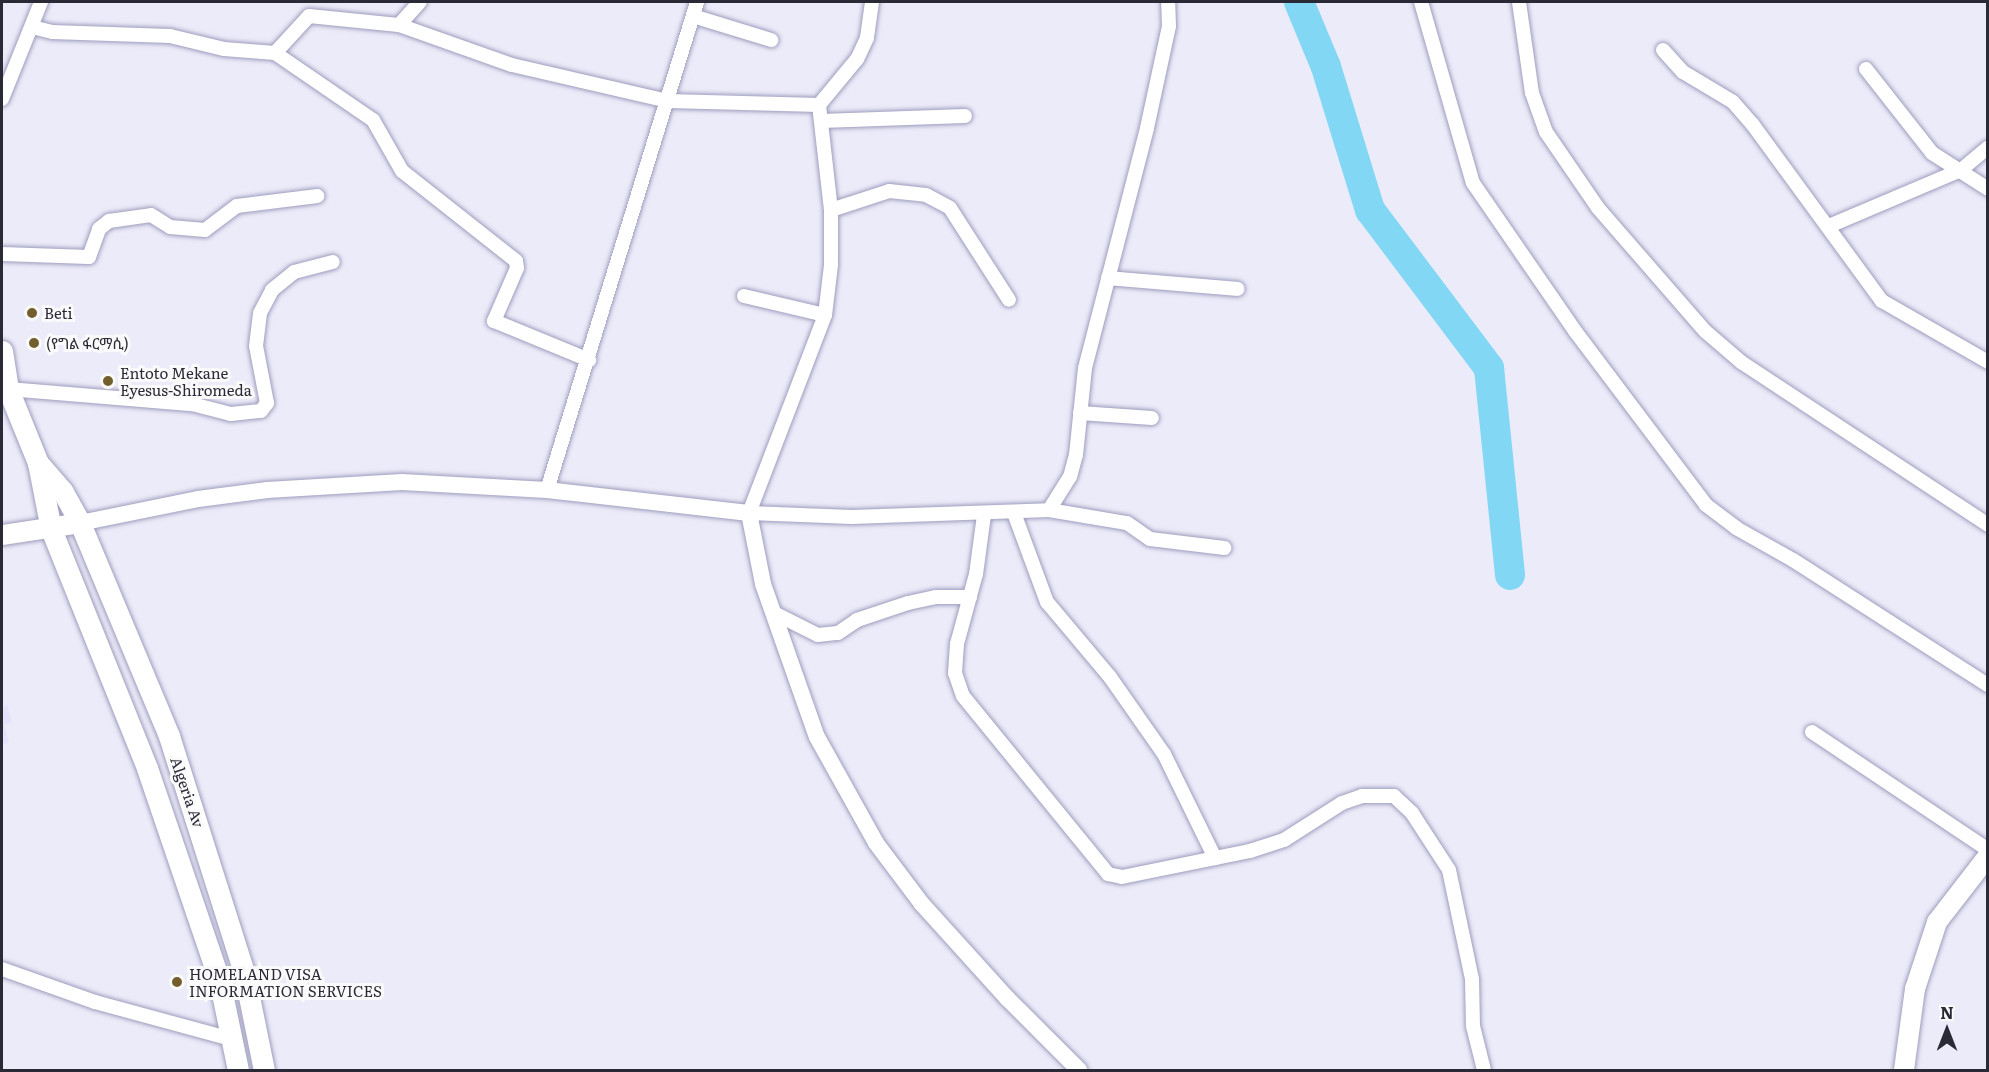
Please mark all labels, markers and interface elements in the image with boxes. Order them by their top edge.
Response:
place label: Beti [44,304,73,322]
marker: Beti [25,306,39,320]
place label: (የግል ፋርማሲ) [46,334,129,352]
marker: (የግል ፋርማሲ) [27,336,41,350]
place label: Entoto Mekane Eyesus-Shiromeda [120,363,252,398]
marker: Entoto Mekane Eyesus-Shiromeda [101,374,115,388]
street label: Algeria Av [168,754,208,830]
place label: HOMELAND VISA INFORMATION SERVICES [189,964,382,999]
marker: HOMELAND VISA INFORMATION SERVICES [170,975,184,989]
north arrow [1917,1000,1977,1060]
text: N [1940,1000,1954,1024]

